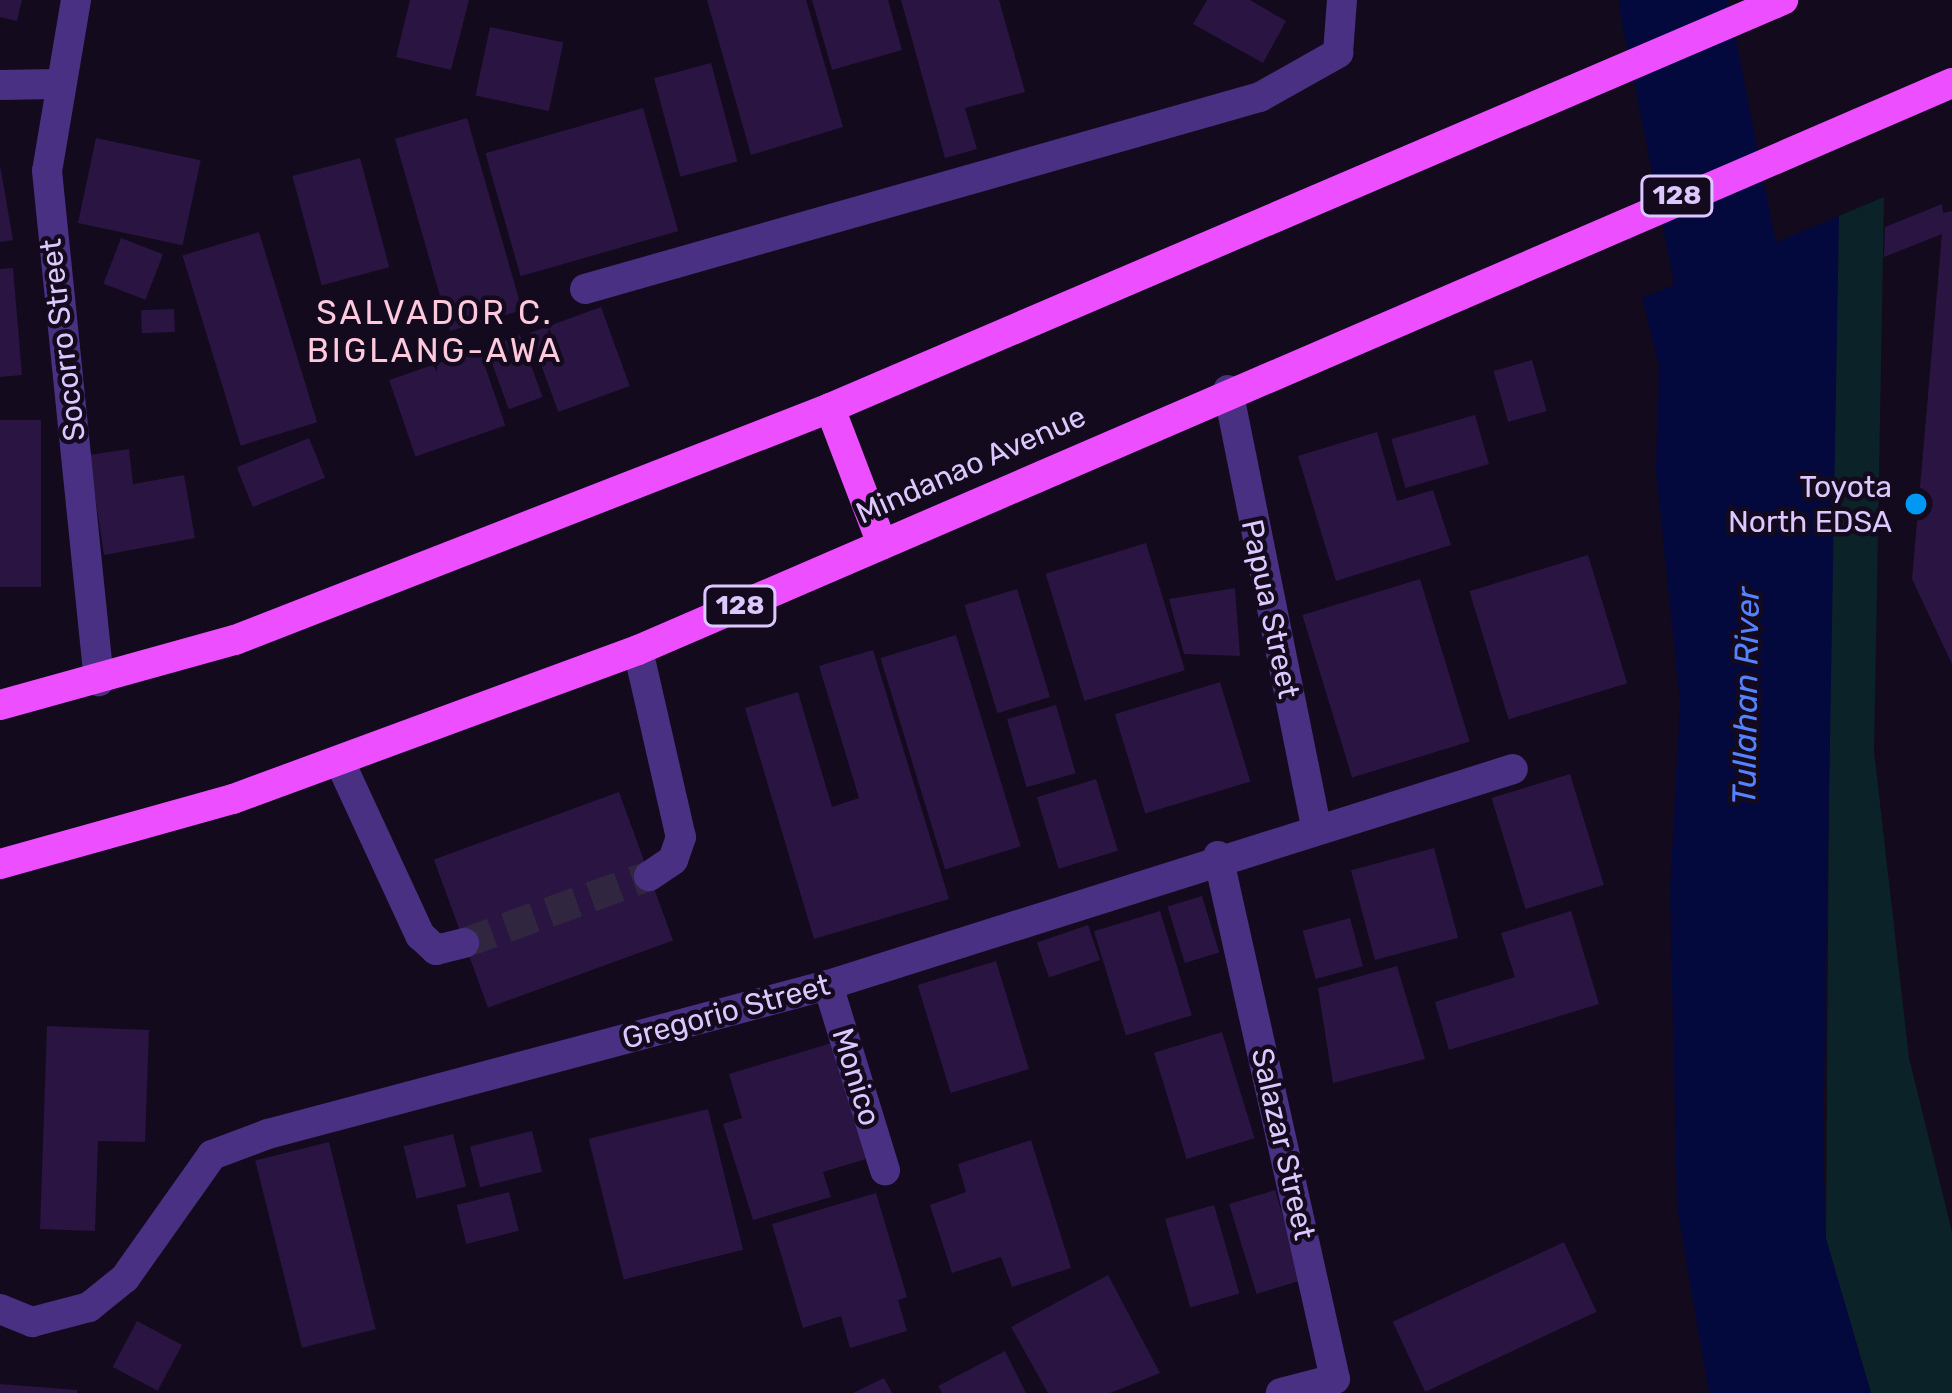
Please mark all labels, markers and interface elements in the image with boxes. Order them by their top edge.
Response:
road number: 128 [1638,175,1716,217]
street label: Socorro Street [33,237,93,443]
district label: SALVADOR C. BIGLANG-AWA [307,293,563,371]
street label: Mindanao Avenue [850,398,1092,532]
place label: Toyota North EDSA [1728,469,1892,540]
marker: Toyota North EDSA [1903,491,1929,517]
street label: Papua Street [1233,516,1307,702]
road number: 128 [701,585,779,627]
water label: Tullahan River [1724,587,1768,805]
street label: Gregorio Street [618,967,834,1057]
street label: Monico [824,1024,888,1130]
street label: Salazar Street [1243,1044,1323,1244]

